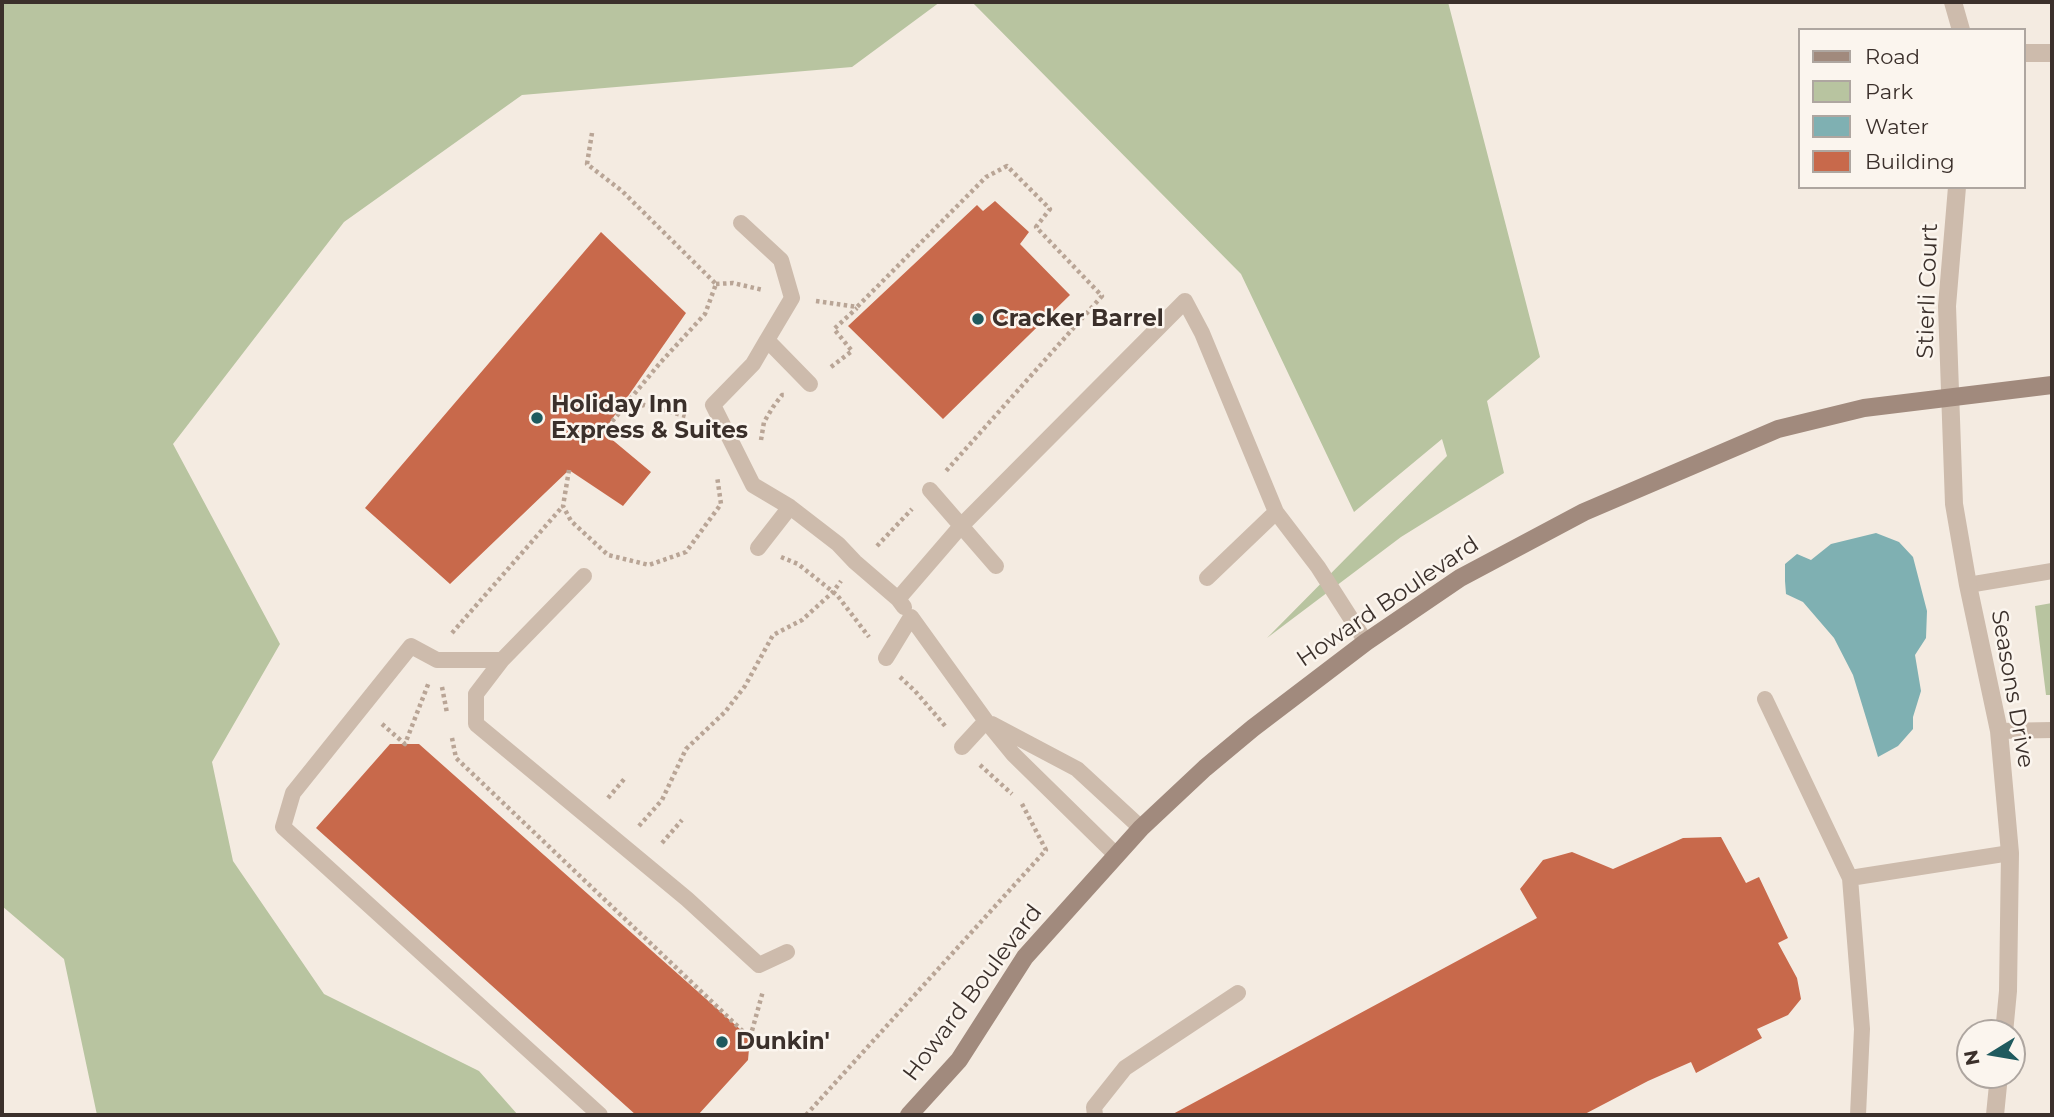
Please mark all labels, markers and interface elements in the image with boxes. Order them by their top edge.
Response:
legend [1798,28,2026,189]
text: Road [1865,44,1920,69]
text: Park [1865,79,1913,104]
text: Water [1865,114,1929,139]
text: Building [1865,149,1955,174]
street label: Stierli Court [1912,223,1944,359]
place label: Cracker Barrel [992,305,1164,333]
marker: Cracker Barrel [970,311,986,327]
place label: Holiday Inn Express & Suites [551,391,748,445]
marker: Holiday Inn Express & Suites [529,410,545,426]
street label: Howard Boulevard [1292,531,1484,673]
street label: Seasons Drive [1985,608,2039,770]
street label: Howard Boulevard [898,899,1048,1087]
north arrow [1956,1019,2026,1089]
place label: Dunkin' [736,1028,830,1056]
marker: Dunkin' [714,1034,730,1050]
text: N [1959,1048,1985,1067]

